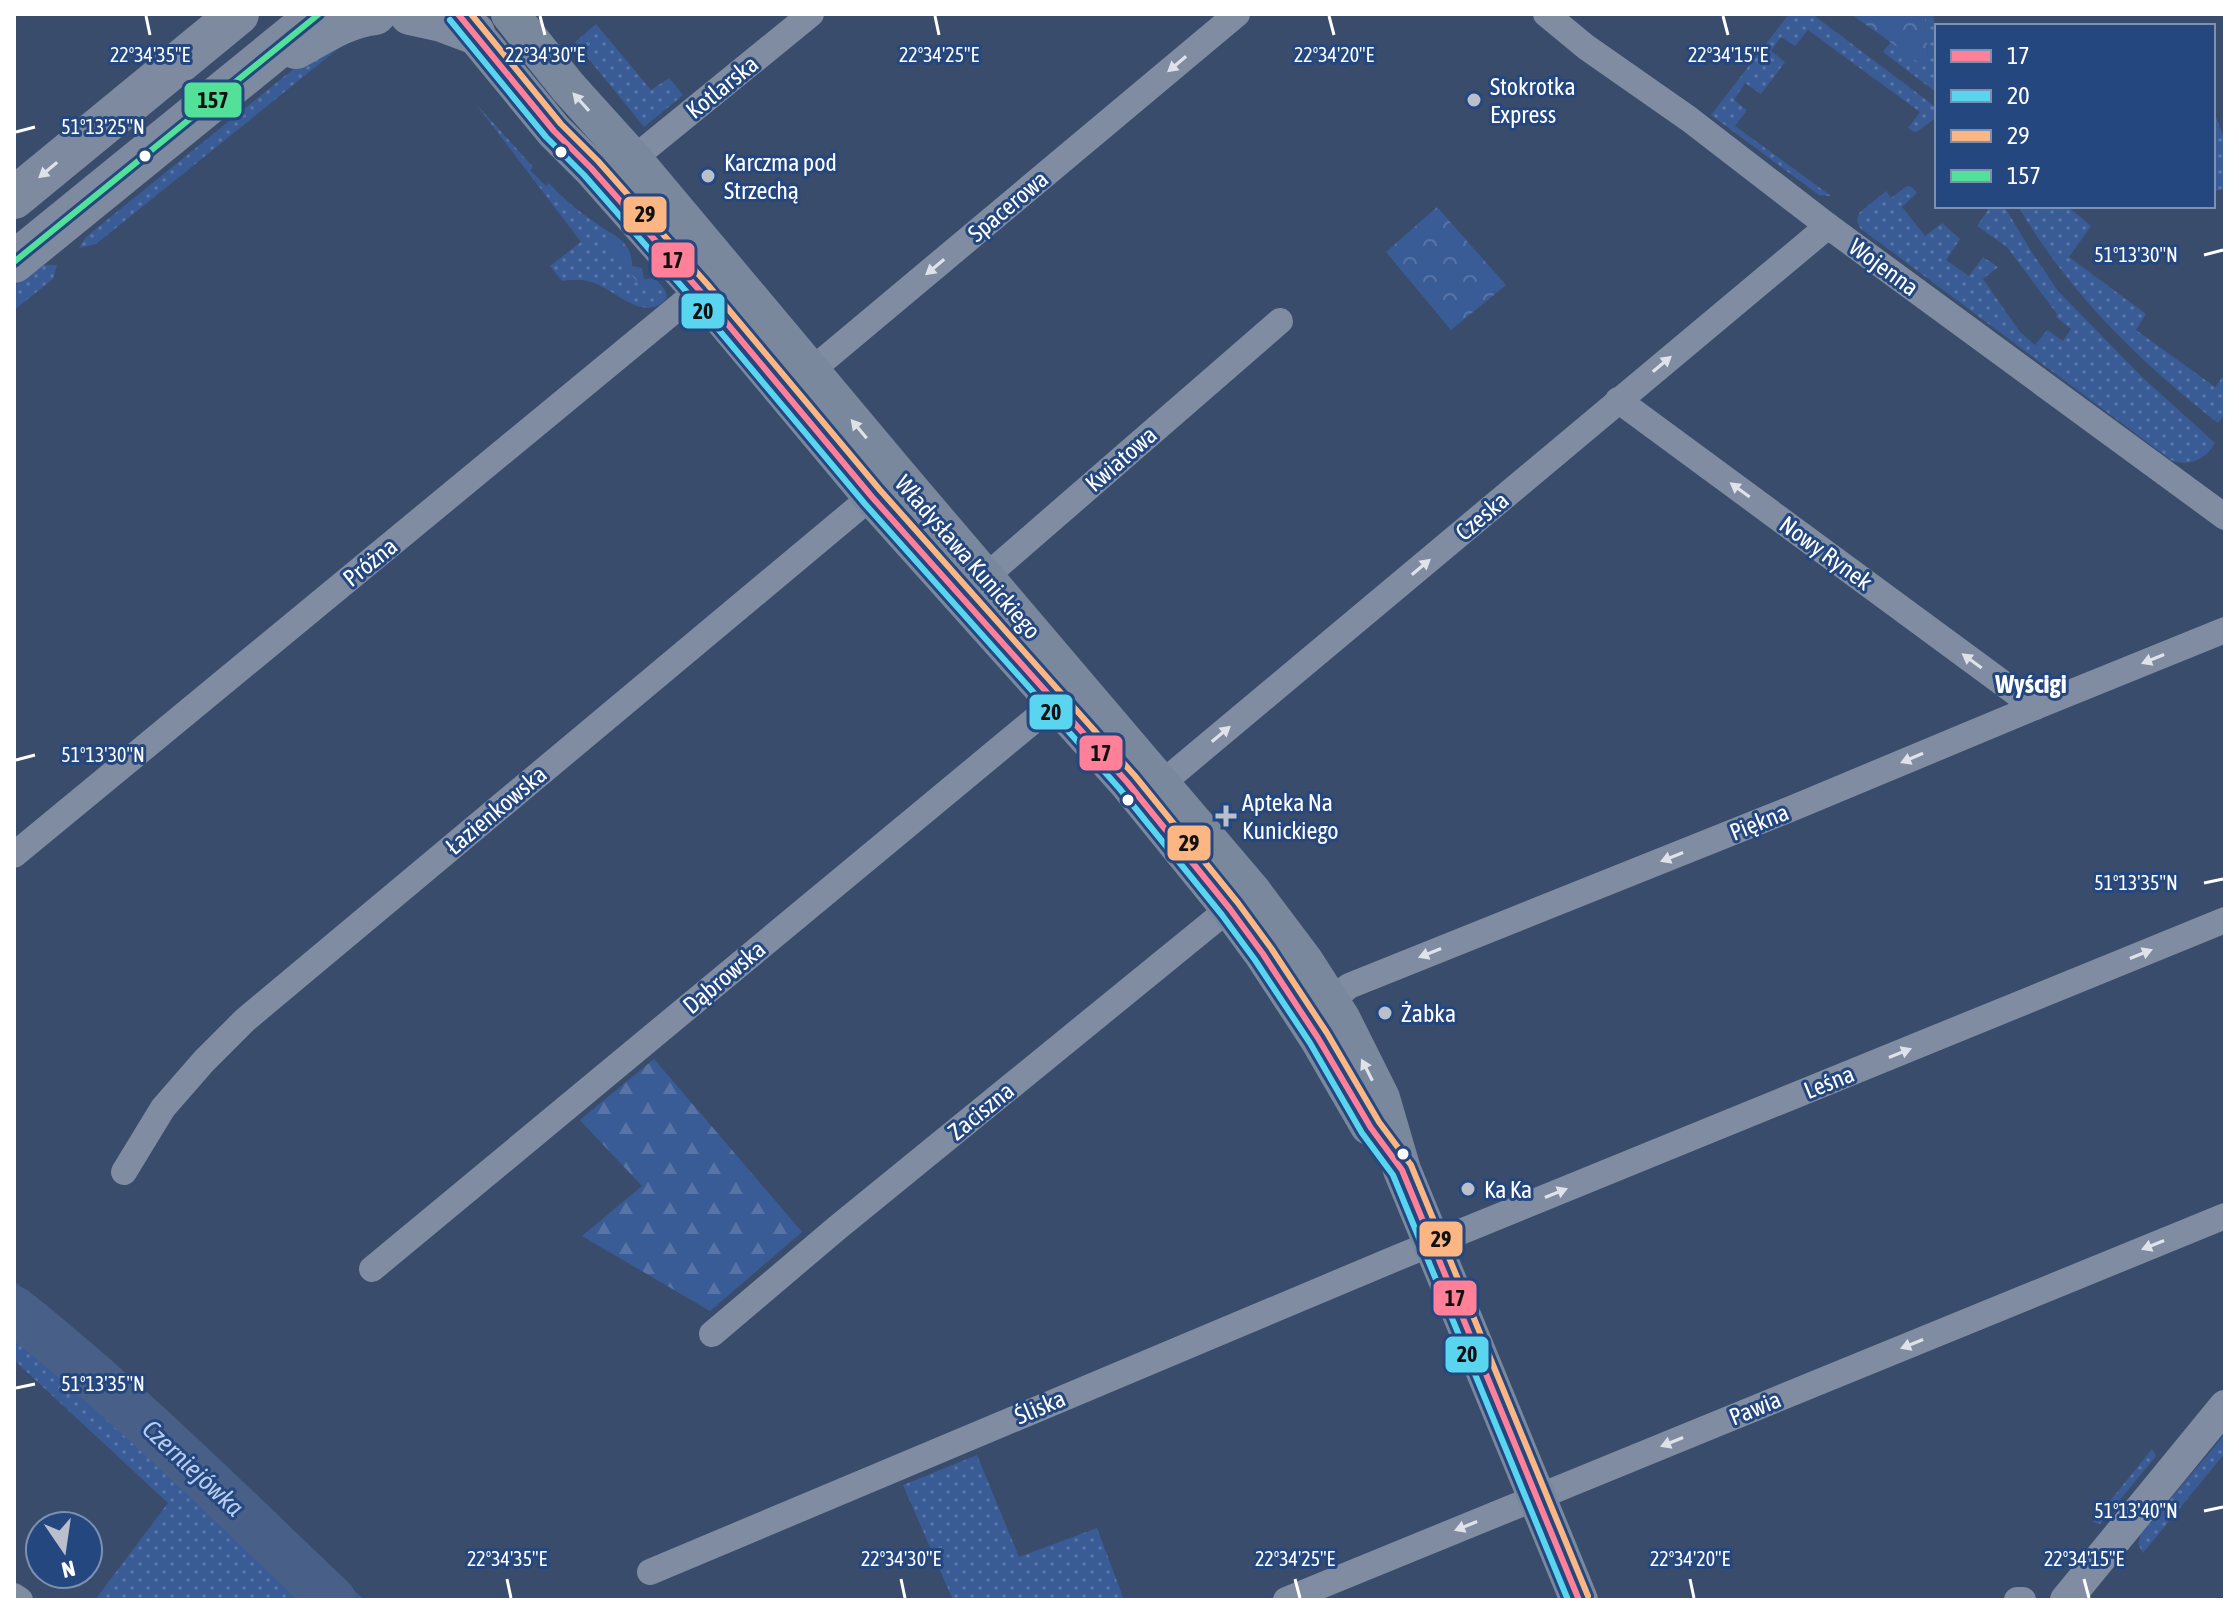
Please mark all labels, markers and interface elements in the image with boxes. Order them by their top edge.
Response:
legend [1935,24,2215,208]
text: 17 [2007,42,2030,69]
text: 22°34'35"E [110,43,191,66]
text: 22°34'30"E [505,43,586,66]
text: 22°34'25"E [899,43,980,66]
text: 22°34'20"E [1294,43,1375,66]
text: 22°34'15"E [1688,43,1769,66]
street label: Kotlarska [681,50,763,124]
one-way arrow [1168,55,1188,72]
place label: Stokrotka Express [1490,73,1576,128]
line badge: 157 [183,81,243,119]
text: 20 [2007,82,2030,109]
text: 157 [197,87,229,113]
marker: Stokrotka Express [1465,91,1483,109]
one-way arrow [573,92,590,112]
text: 51°13'25"N [61,115,145,138]
text: 29 [2007,122,2030,149]
unlabelled marker [553,144,569,160]
unlabelled marker [137,148,153,164]
place label: Karczma pod Strzechą [724,149,837,204]
one-way arrow [38,161,58,178]
text: 157 [2007,162,2041,189]
street label: Spacerowa [963,165,1053,247]
marker: Karczma pod Strzechą [699,167,717,185]
line badge: 29 [622,195,668,234]
text: 29 [635,201,655,227]
street label: Wojenna [1844,233,1924,301]
line badge: 17 [650,241,696,279]
text: 51°13'30"N [2094,243,2178,266]
text: 17 [663,247,683,273]
one-way arrow [925,258,945,275]
line badge: 20 [680,292,726,330]
text: 20 [693,298,713,324]
one-way arrow [1652,356,1672,373]
one-way arrow [851,419,868,439]
street label: Kwiatowa [1080,421,1162,497]
street label: Władysława Kunickiego [890,470,1046,644]
one-way arrow [1730,482,1750,498]
street label: Czeska [1450,486,1514,546]
street label: Nowy Rynek [1774,510,1878,596]
street label: Próżna [338,532,402,592]
one-way arrow [1410,559,1430,576]
one-way arrow [1962,653,1982,669]
one-way arrow [2141,653,2165,666]
district label: Wyścigi [1994,669,2067,699]
line badge: 20 [1028,693,1074,731]
text: 20 [1041,699,1061,725]
one-way arrow [1211,726,1231,743]
line badge: 17 [1078,734,1124,772]
text: 17 [1091,740,1111,766]
text: 51°13'30"N [61,743,145,766]
one-way arrow [1900,752,1924,765]
street label: Łazienkowska [440,760,552,860]
place label: Apteka Na Kunickiego [1242,789,1339,844]
unlabelled marker [1120,792,1136,808]
street label: Piękna [1726,798,1792,846]
marker: Apteka Na Kunickiego [1217,807,1235,825]
line badge: 29 [1166,824,1212,862]
text: 29 [1179,830,1199,856]
one-way arrow [1660,851,1684,864]
text: 51°13'35"N [2094,871,2178,894]
street label: Dąbrowska [678,935,770,1019]
one-way arrow [1418,947,1442,960]
one-way arrow [2129,947,2153,960]
place label: Żabka [1401,1000,1456,1027]
marker: Żabka [1376,1004,1394,1022]
one-way arrow [1888,1046,1912,1059]
one-way arrow [1361,1059,1374,1082]
street label: Leśna [1800,1060,1858,1104]
street label: Zaciszna [943,1077,1019,1145]
unlabelled marker [1395,1146,1411,1162]
place label: Ka Ka [1484,1176,1532,1203]
marker: Ka Ka [1459,1180,1477,1198]
one-way arrow [1544,1187,1568,1200]
line badge: 29 [1418,1220,1464,1258]
text: 29 [1431,1226,1451,1252]
one-way arrow [2141,1239,2165,1252]
line badge: 17 [1432,1279,1478,1317]
text: 17 [1445,1285,1465,1311]
line badge: 20 [1444,1335,1490,1374]
one-way arrow [1900,1338,1924,1351]
text: 20 [1457,1341,1477,1367]
text: 51°13'35"N [61,1372,145,1395]
street label: Śliska [1011,1384,1069,1430]
street label: Pawia [1725,1385,1785,1431]
water label: Czerniejówka [136,1414,250,1522]
one-way arrow [1660,1436,1684,1449]
text: 51°13'40"N [2094,1499,2178,1522]
north arrow [24,1510,104,1590]
one-way arrow [1454,1520,1478,1533]
text: 22°34'35"E [467,1547,548,1570]
text: 22°34'30"E [861,1547,942,1570]
text: 22°34'25"E [1255,1547,1336,1570]
text: 22°34'20"E [1650,1547,1731,1570]
text: 22°34'15"E [2044,1547,2125,1570]
text: N [59,1555,78,1584]

